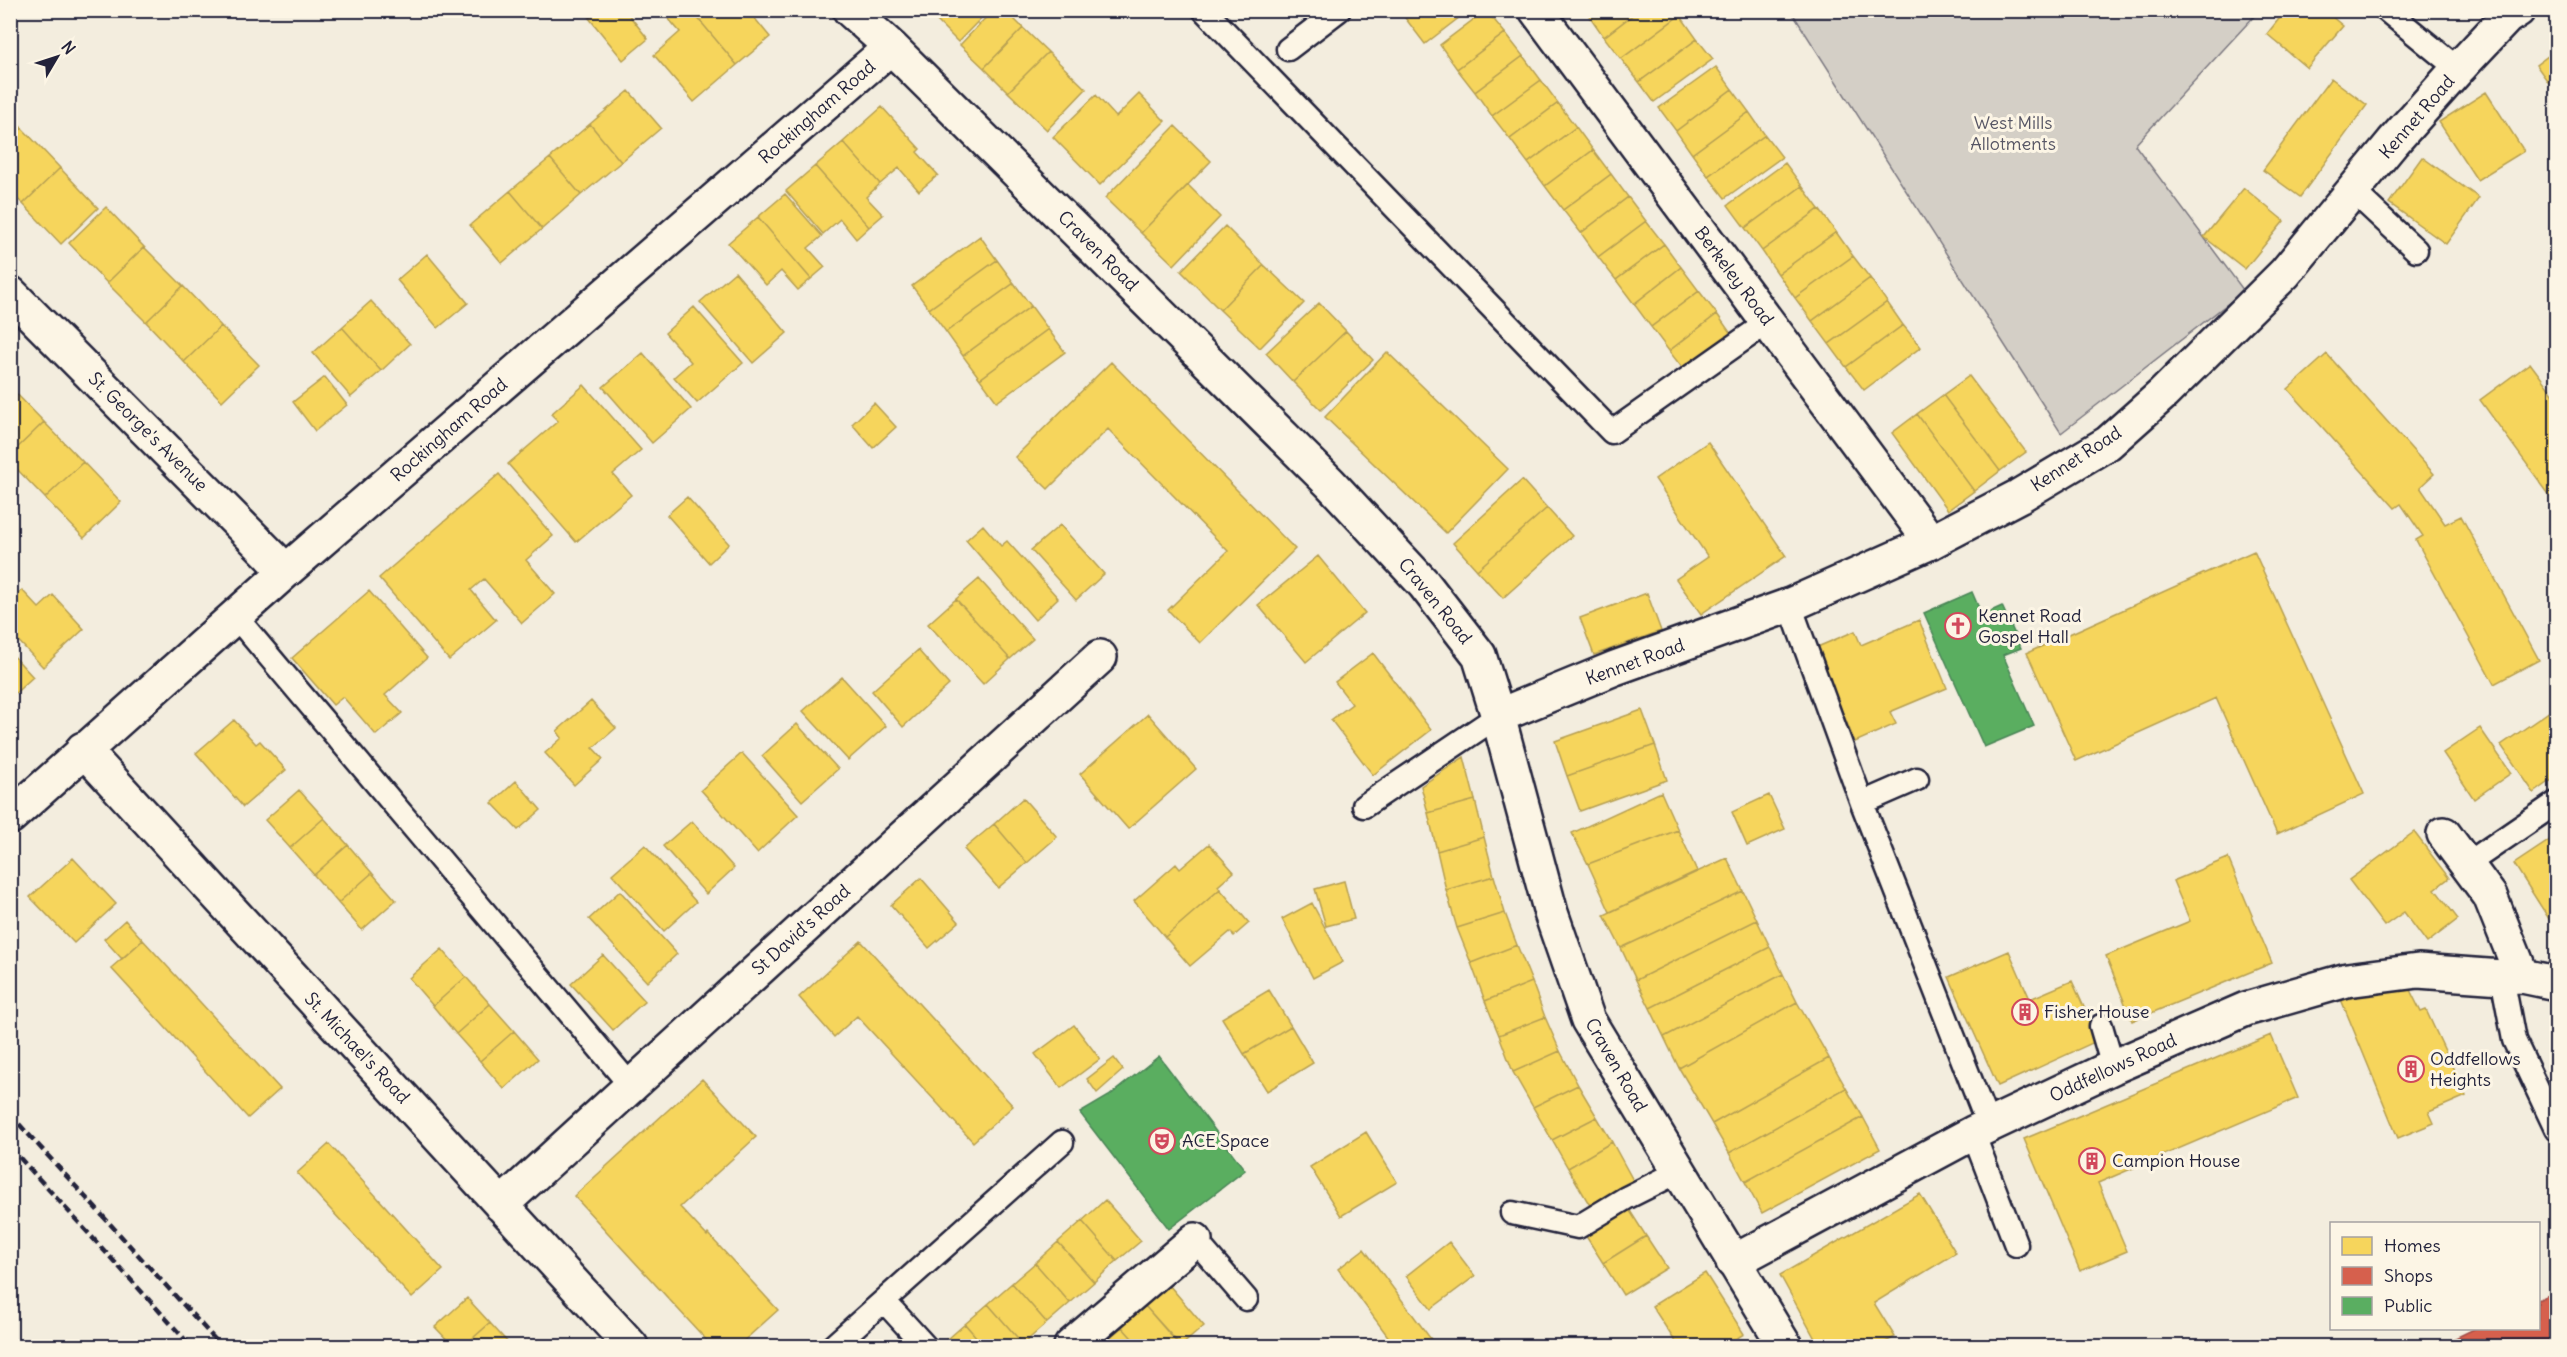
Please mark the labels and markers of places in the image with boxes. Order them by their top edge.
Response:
place label: Kennet Road Gospel Hall [1978,604,2082,648]
church icon: Kennet Road Gospel Hall [1943,611,1973,641]
building icon: Fisher House [2010,997,2040,1027]
place label: Fisher House [2044,1000,2150,1023]
place label: Oddfellows Heights [2430,1047,2521,1091]
building icon: Oddfellows Heights [2396,1054,2426,1084]
theatre icon: ACE Space [1147,1126,1177,1156]
place label: ACE Space [1182,1129,1269,1152]
building icon: Campion House [2077,1146,2107,1176]
place label: Campion House [2112,1149,2240,1172]

